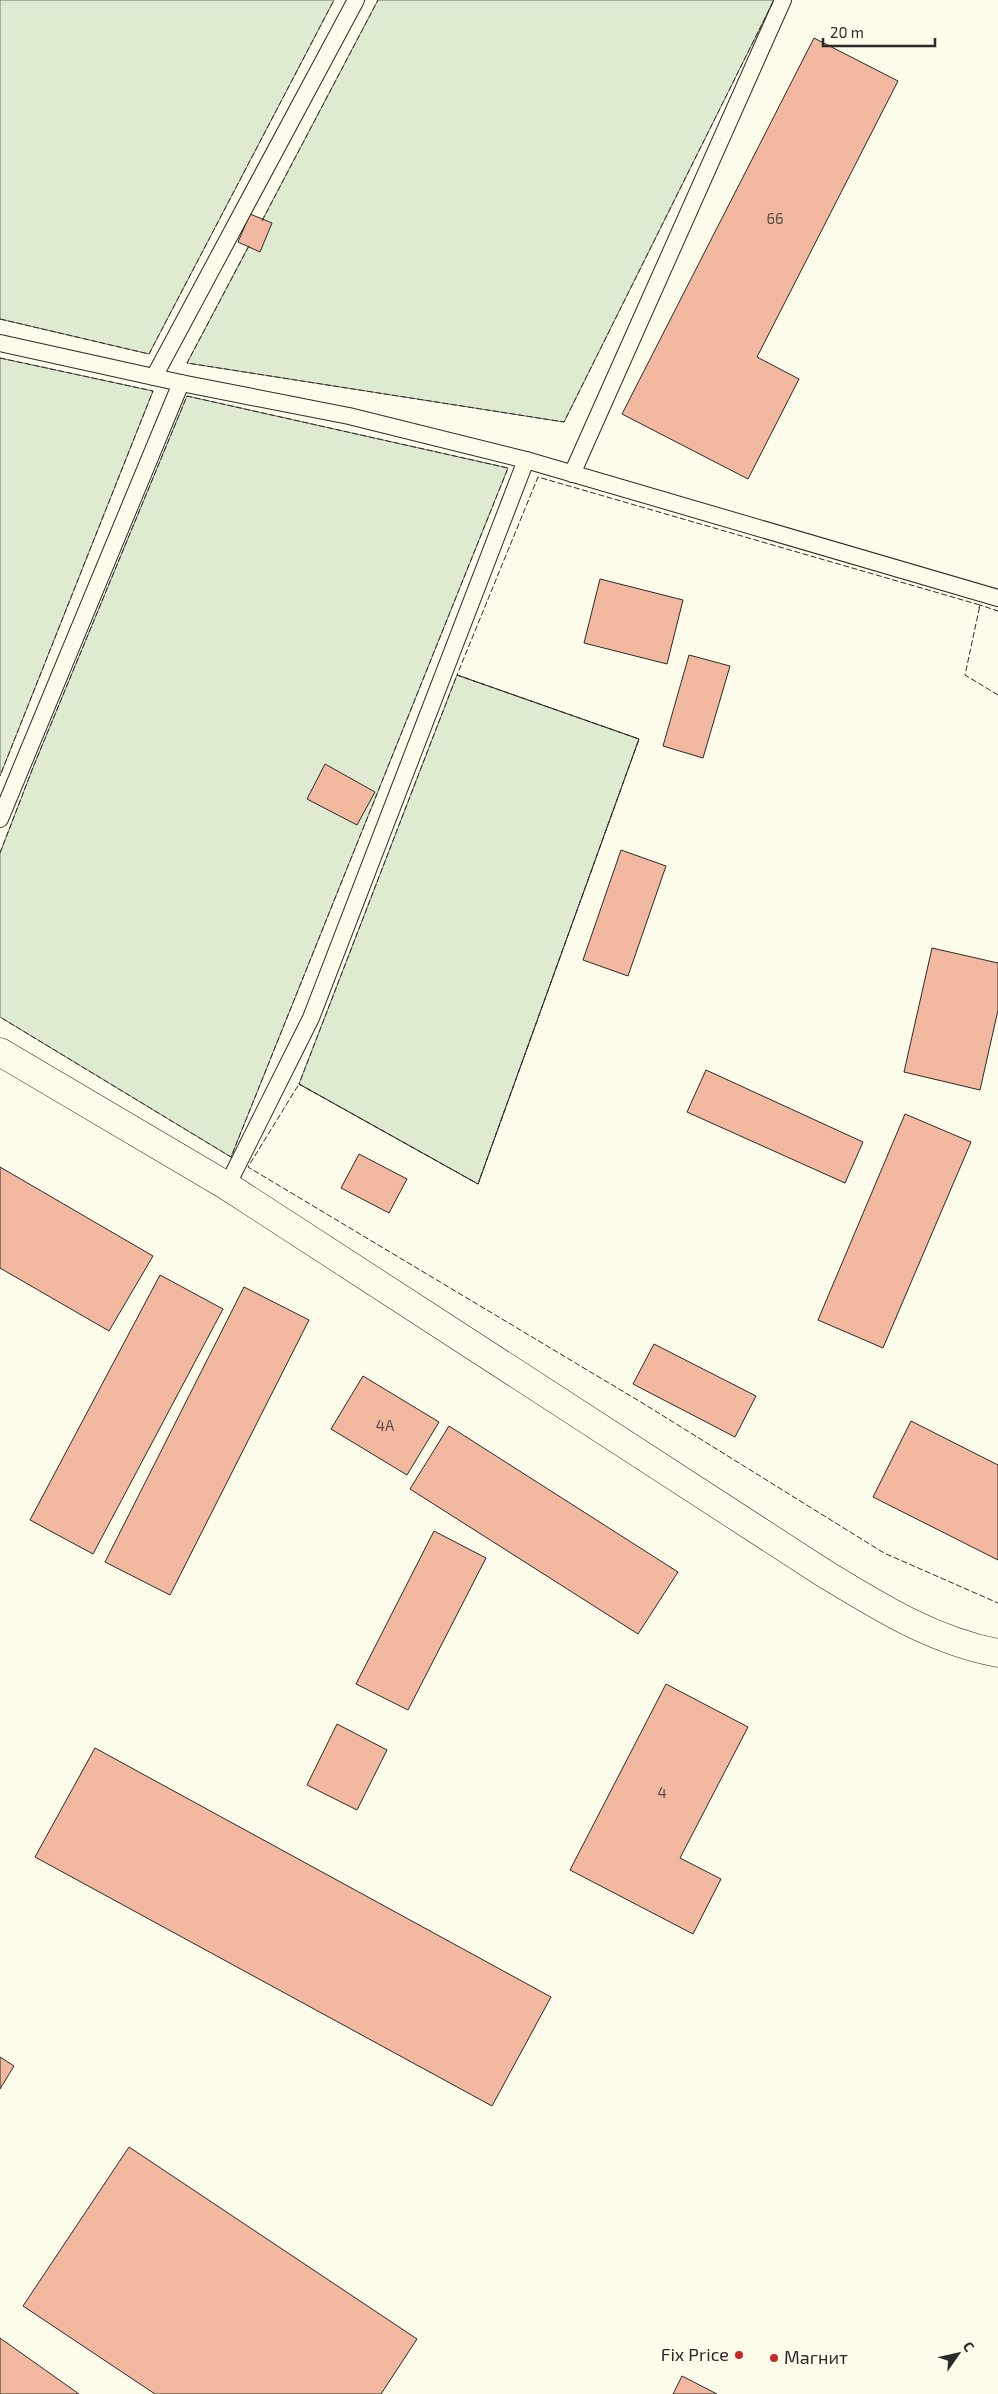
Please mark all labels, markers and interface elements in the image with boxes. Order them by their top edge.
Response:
scale bar [823,15,936,47]
text: 20 m [830,23,864,41]
house number: 66 [766,209,784,227]
house number: 4А [376,1416,395,1434]
house number: 4 [657,1783,667,1801]
north arrow [933,2329,983,2379]
text: С [960,2338,979,2355]
place label: Fix Price [661,2343,729,2365]
place label: Магнит [784,2346,848,2368]
marker: Fix Price [733,2349,745,2361]
marker: Магнит [768,2352,780,2364]

